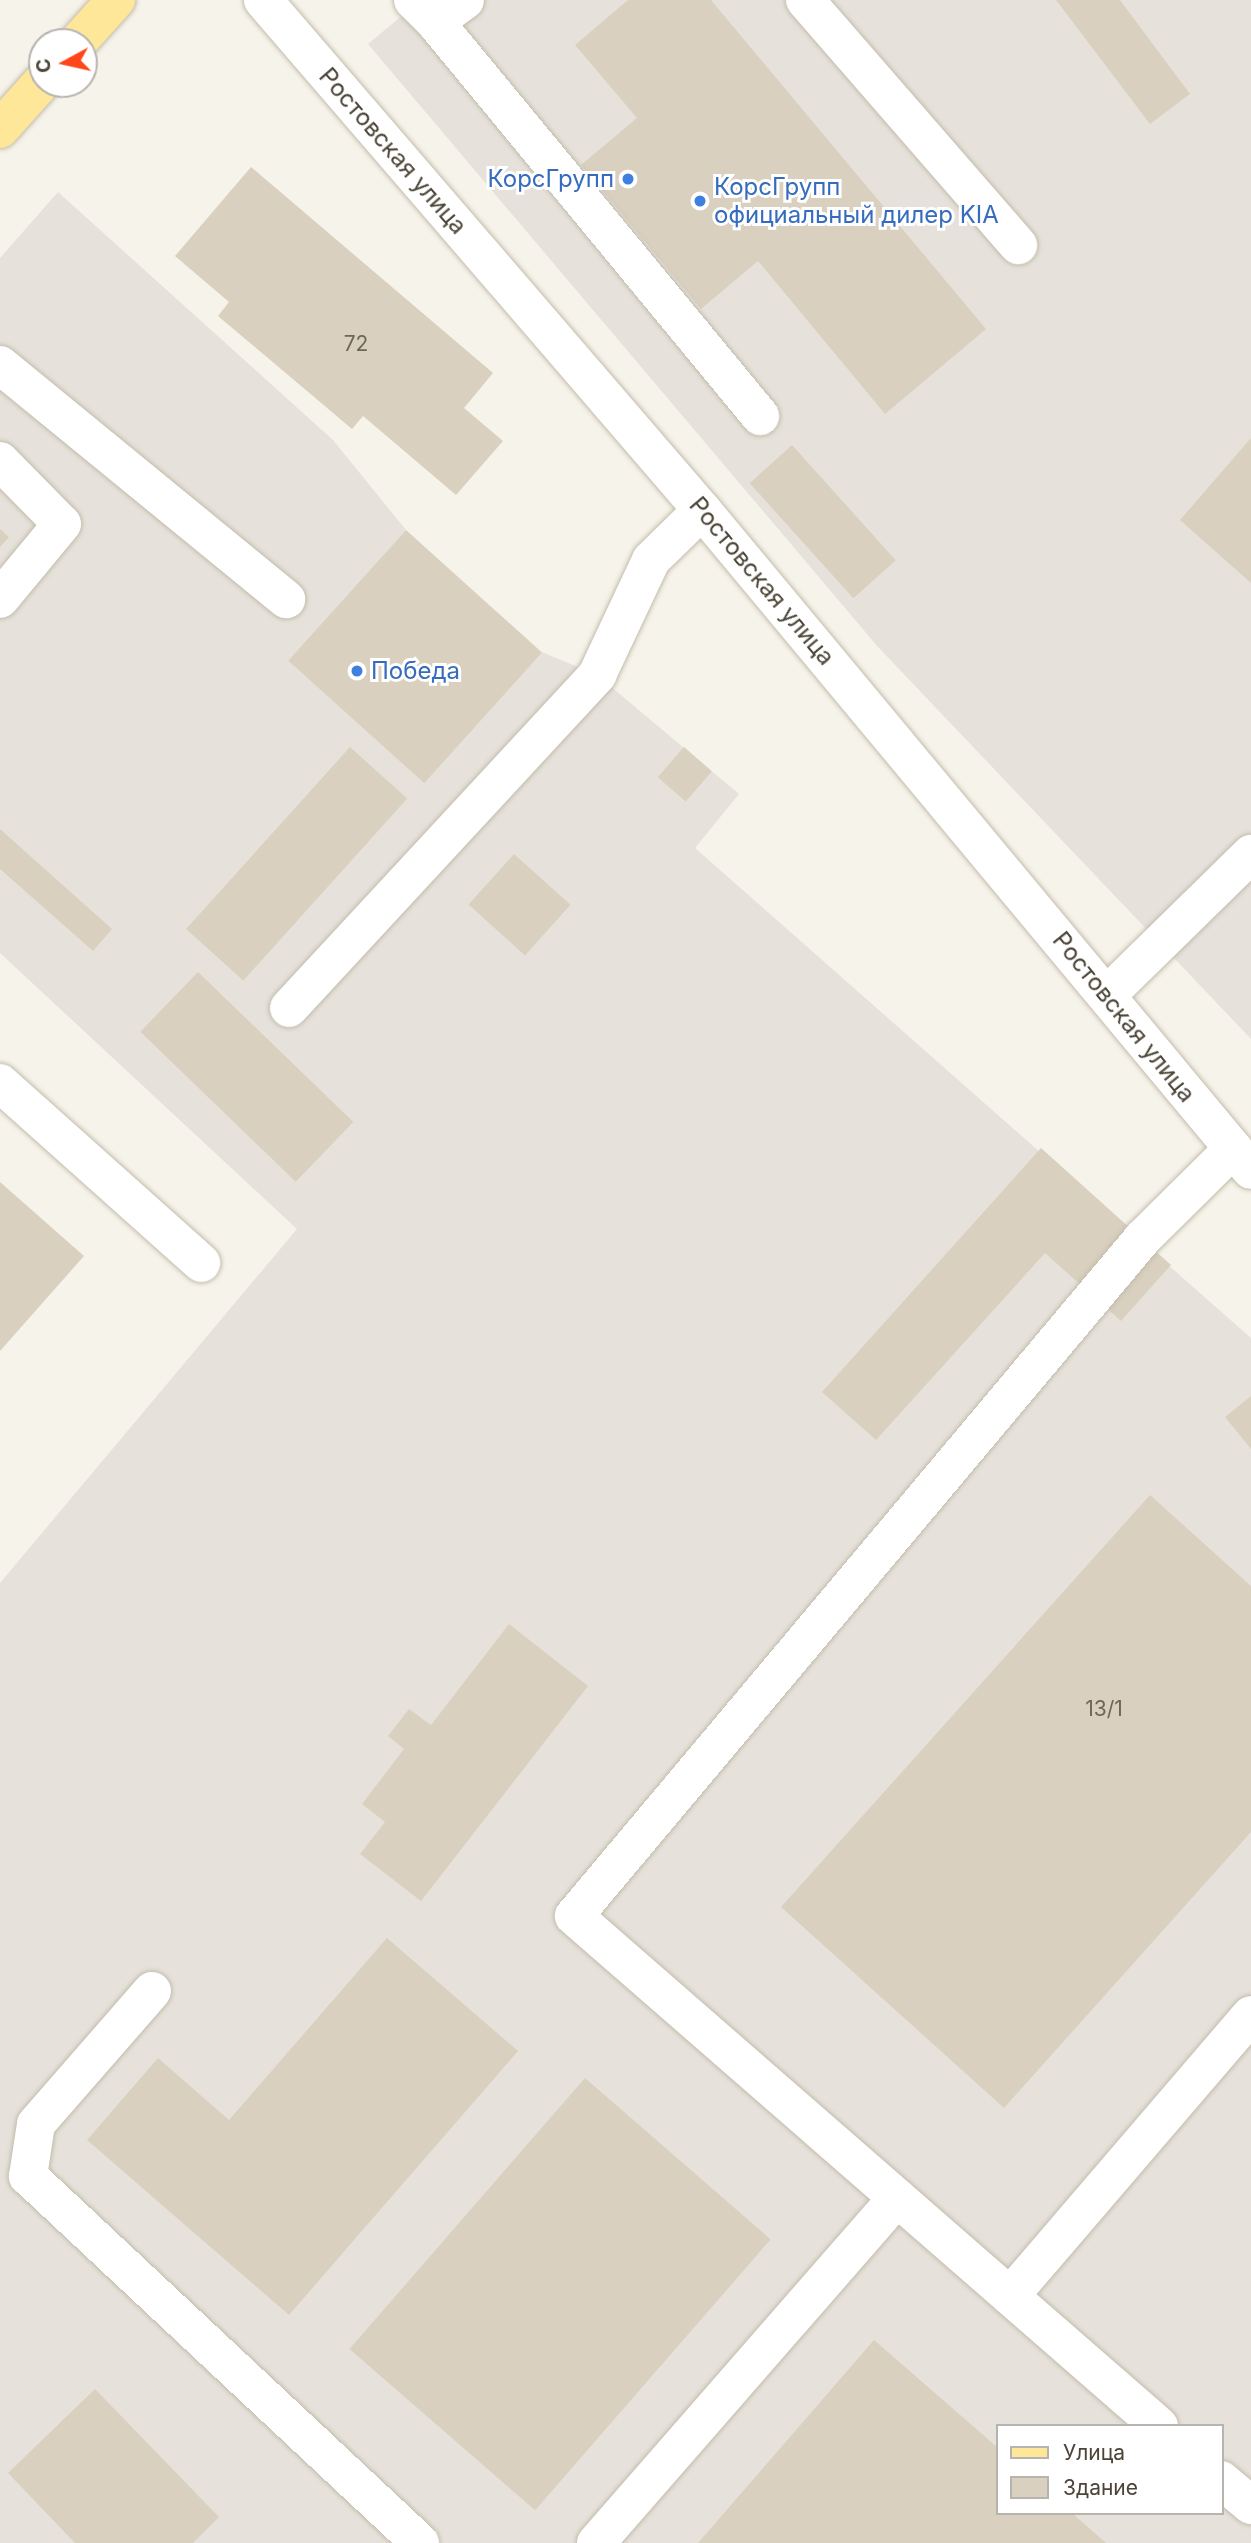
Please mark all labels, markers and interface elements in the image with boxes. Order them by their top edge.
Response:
north arrow [28,28,98,98]
text: С [31,57,56,74]
street label: Ростовская улица [313,62,473,240]
place label: КорсГрупп [488,165,614,193]
marker: КорсГрупп [620,171,636,187]
place label: КорсГрупп официальный дилер KIA [714,173,999,229]
marker: КорсГрупп официальный дилер KIA [692,193,708,209]
house number: 72 [344,331,368,357]
street label: Ростовская улица [683,491,841,671]
place label: Победа [371,657,460,685]
marker: Победа [349,663,365,679]
street label: Ростовская улица [1047,926,1201,1108]
house number: 13/1 [1085,1696,1123,1722]
legend [996,2424,1223,2515]
text: Улица [1063,2440,1125,2465]
text: Здание [1063,2475,1138,2500]

